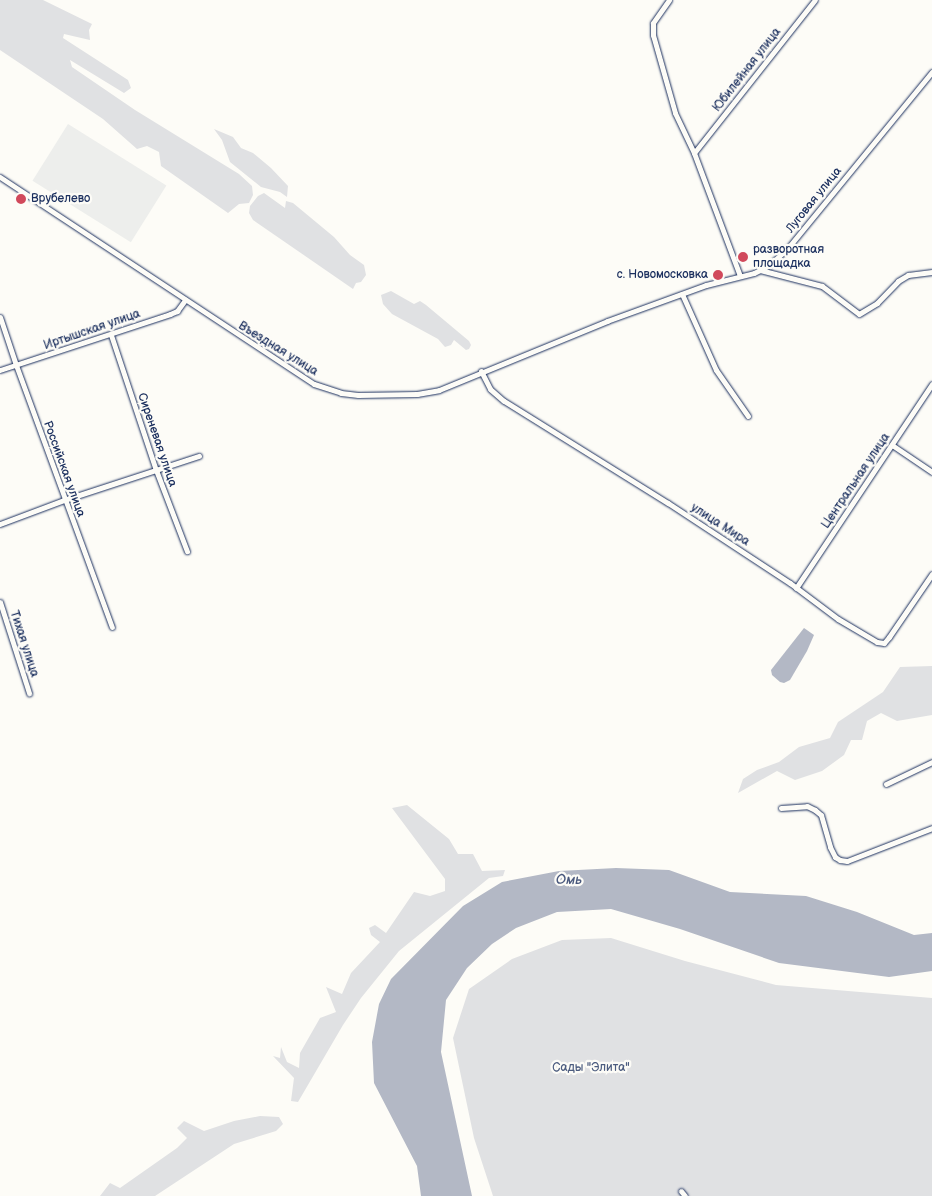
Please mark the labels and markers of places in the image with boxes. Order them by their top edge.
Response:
place label: Врубелево [31,192,90,206]
marker: Врубелево [15,193,27,205]
place label: разворотная площадка [753,243,824,271]
marker: разворотная площадка [737,251,749,263]
place label: с. Новомосковка [617,268,708,282]
marker: с. Новомосковка [712,269,724,281]

